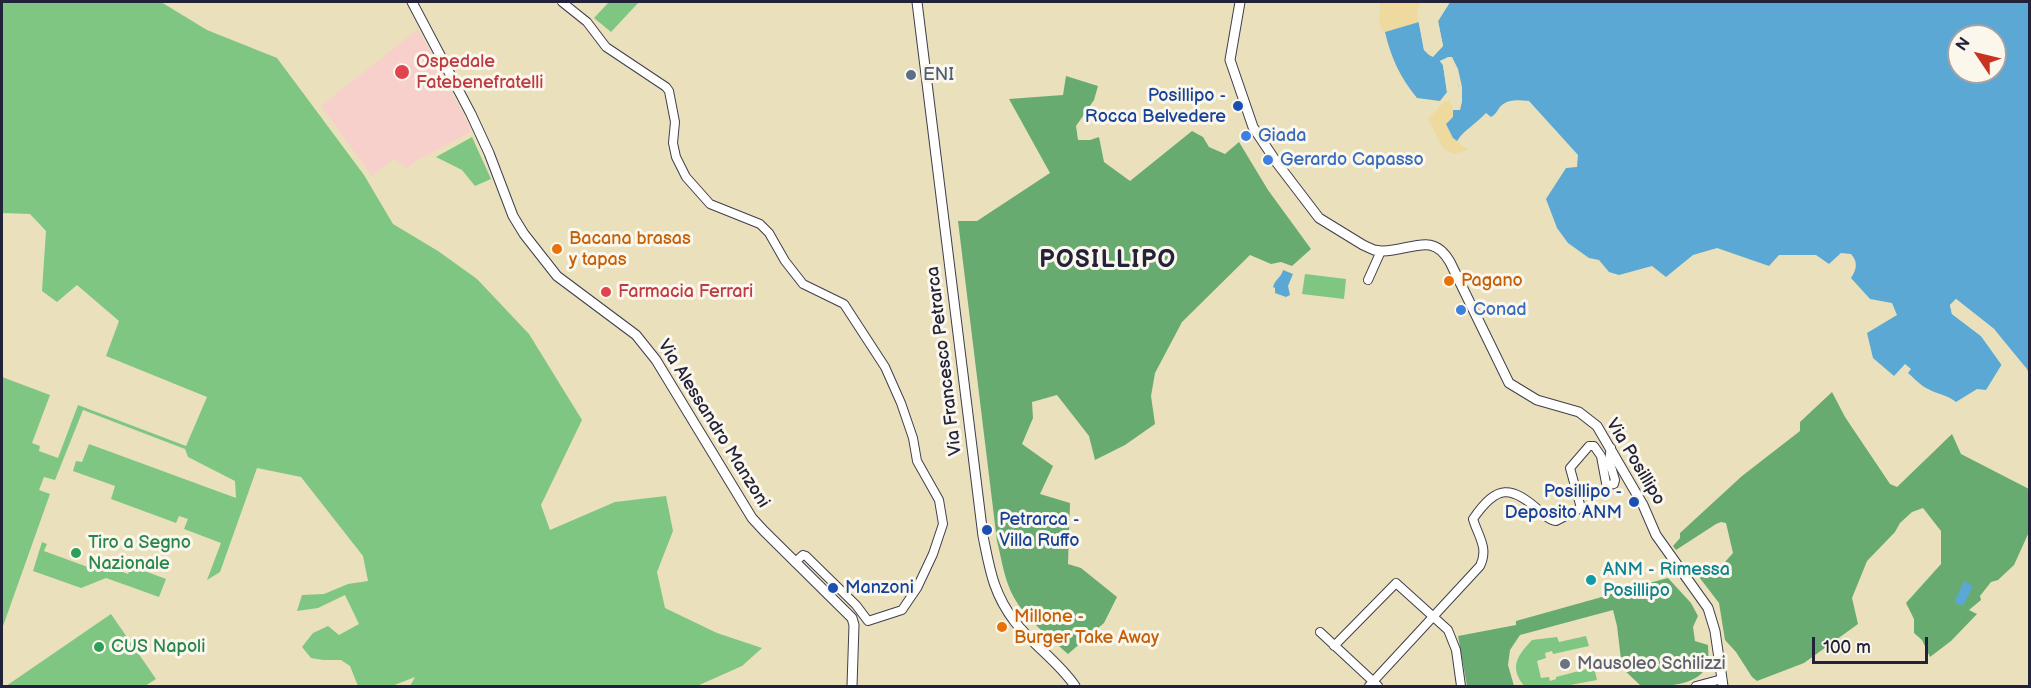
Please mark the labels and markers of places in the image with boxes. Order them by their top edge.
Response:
place label: Ospedale Fatebenefratelli [416,51,543,94]
marker: Ospedale Fatebenefratelli [393,63,411,81]
place label: ENI [923,64,954,86]
marker: ENI [904,68,918,82]
place label: Posillipo - Rocca Belvedere [1085,85,1226,128]
marker: Posillipo - Rocca Belvedere [1231,99,1245,113]
place label: Giada [1258,125,1306,147]
marker: Giada [1239,129,1253,143]
place label: Gerardo Capasso [1280,149,1424,171]
marker: Gerardo Capasso [1261,153,1275,167]
place label: Bacana brasas y tapas [569,228,691,270]
marker: Bacana brasas y tapas [550,242,564,256]
place label: Pagano [1461,270,1523,292]
marker: Pagano [1442,274,1456,288]
place label: Farmacia Ferrari [618,281,753,303]
marker: Farmacia Ferrari [599,285,613,299]
place label: Conad [1473,299,1527,321]
marker: Conad [1454,303,1468,317]
place label: Posillipo - Deposito ANM [1505,481,1622,524]
marker: Posillipo - Deposito ANM [1627,495,1641,509]
place label: Petrarca - Villa Ruffo [999,509,1079,552]
marker: Petrarca - Villa Ruffo [980,523,994,537]
place label: Tiro a Segno Nazionale [88,532,191,574]
marker: Tiro a Segno Nazionale [69,546,83,560]
place label: ANM - Rimessa Posillipo [1603,559,1730,602]
marker: ANM - Rimessa Posillipo [1584,573,1598,587]
place label: Manzoni [845,577,914,599]
marker: Manzoni [826,581,840,595]
place label: Millone - Burger Take Away [1014,606,1159,648]
marker: Millone - Burger Take Away [995,620,1009,634]
place label: CUS Napoli [111,636,205,658]
marker: CUS Napoli [92,640,106,654]
place label: Mausoleo Schilizzi [1577,653,1726,675]
marker: Mausoleo Schilizzi [1558,657,1572,671]

